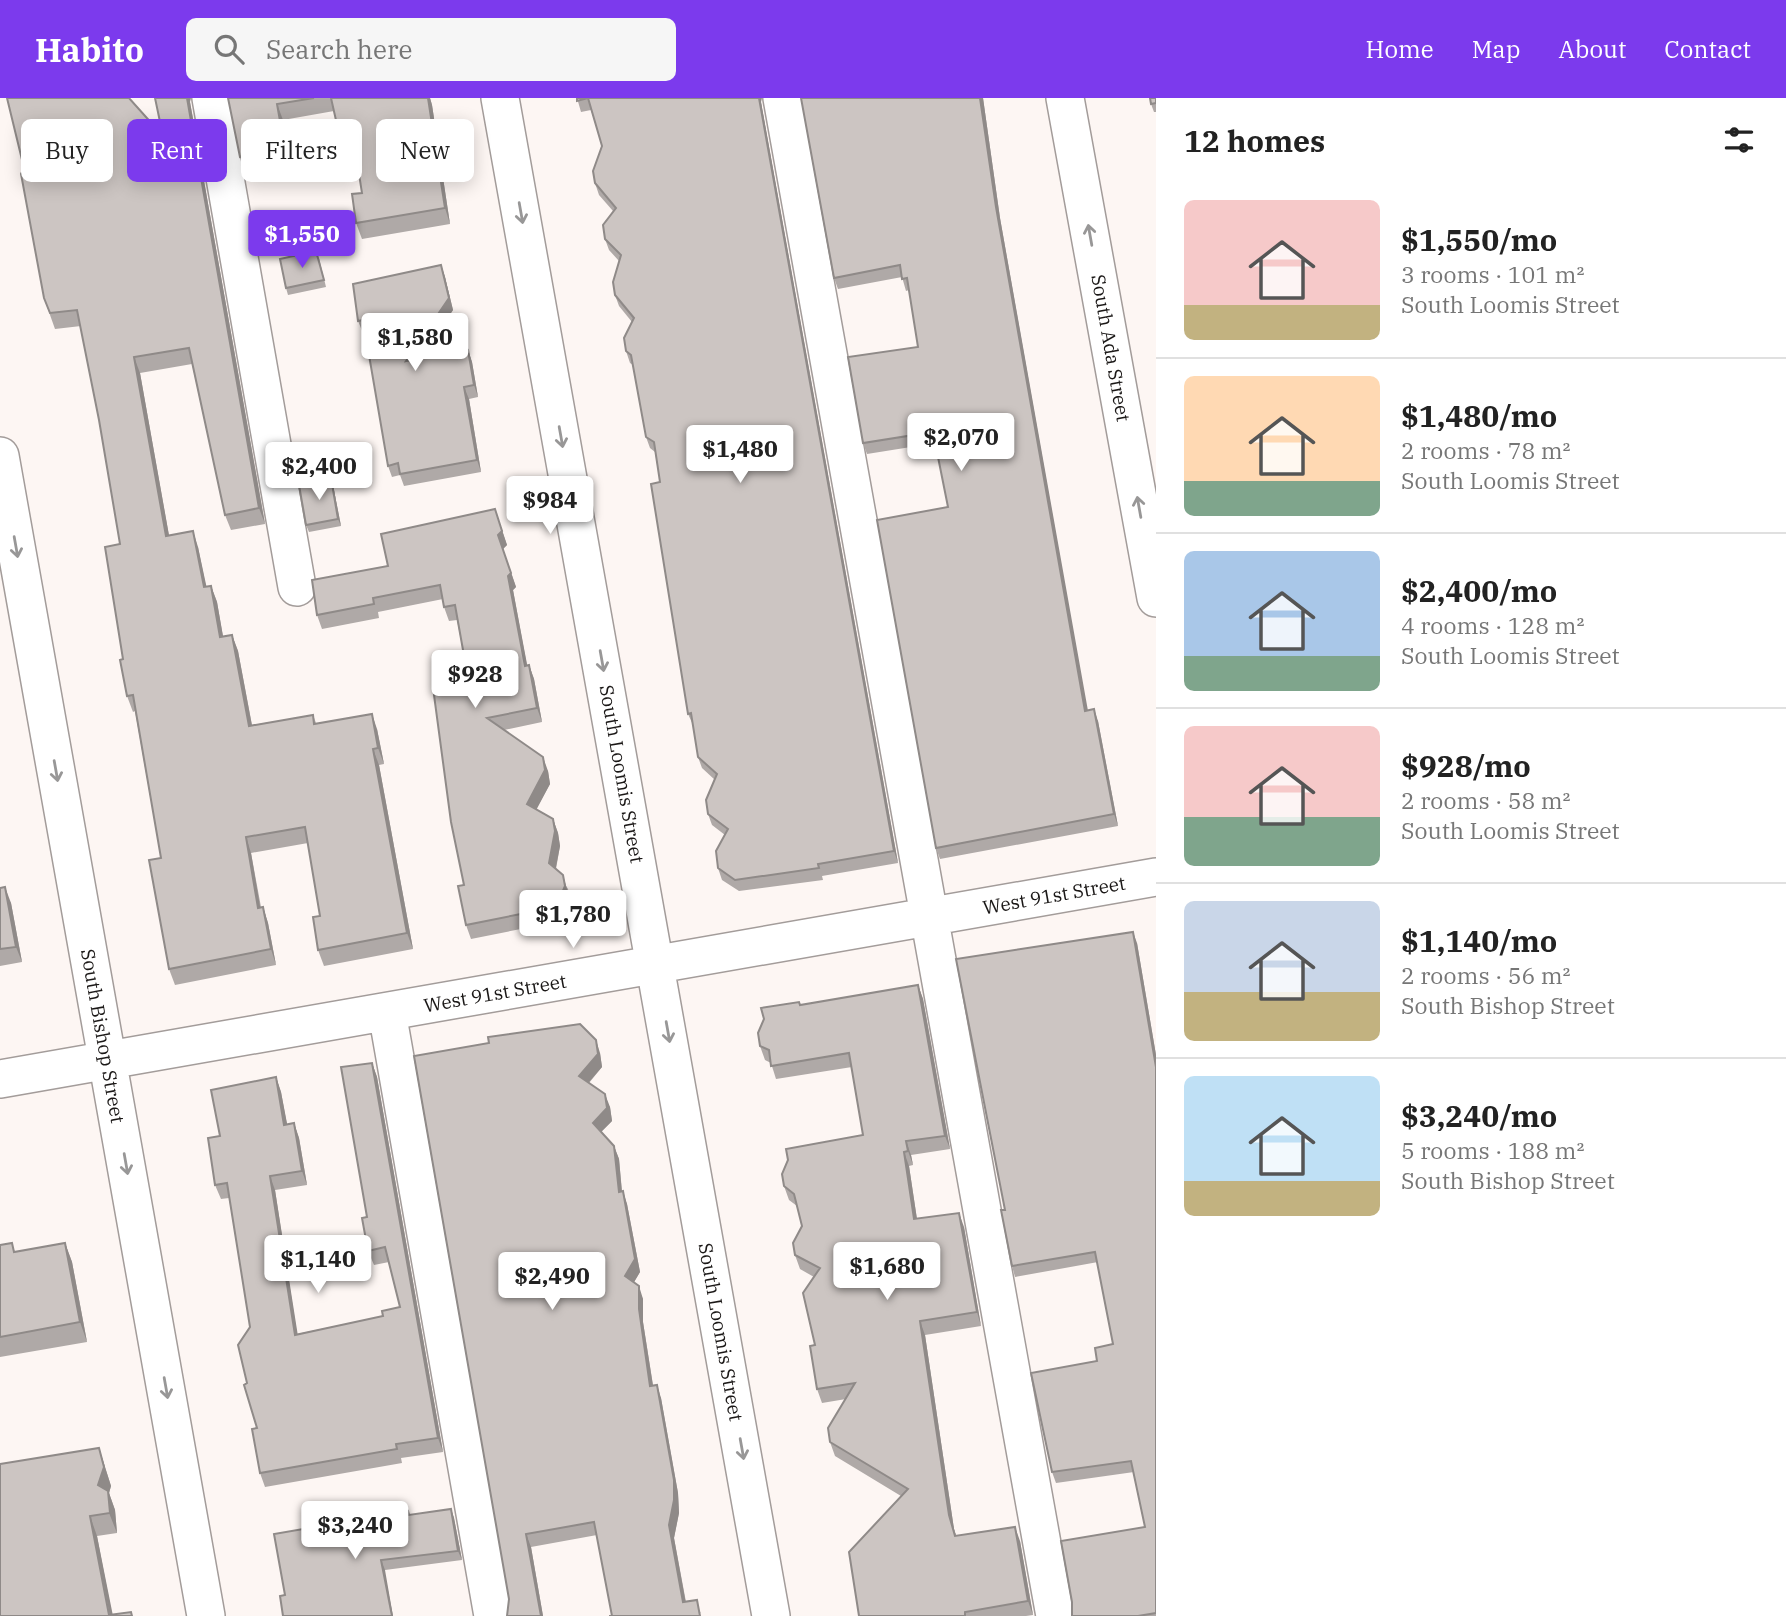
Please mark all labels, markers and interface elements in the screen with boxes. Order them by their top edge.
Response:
search box [186,18,676,81]
text: Habito [35,28,144,71]
icon: search [210,30,248,68]
text: Search here [266,32,412,66]
text: Home [1366,33,1434,65]
text: Map [1472,33,1520,65]
text: About [1558,33,1626,65]
text: Contact [1664,33,1751,65]
chip: Buy [21,119,113,182]
chip: Rent [127,119,227,182]
chip: Filters [241,119,362,182]
chip: New [376,119,474,182]
text: 12 homes [1184,121,1325,160]
icon: filters [1720,121,1758,159]
one-way arrow [515,201,528,224]
pin: $1,550 [245,211,359,270]
text: $1,550 [264,218,340,248]
text: $1,550/mo [1401,220,1557,259]
one-way arrow [1083,224,1096,247]
icon: home [1240,228,1324,312]
text: 3 rooms · 101 m² [1401,259,1584,289]
street label: South Ada Street [1086,272,1136,424]
text: South Loomis Street [1401,289,1620,319]
pin: $1,580 [358,314,472,373]
text: $1,580 [377,321,453,351]
text: $1,480/mo [1401,396,1557,435]
icon: home [1240,404,1324,488]
pin: $2,070 [904,414,1018,473]
text: $2,070 [923,421,999,451]
one-way arrow [555,425,568,448]
pin: $1,480 [683,426,797,485]
text: $1,480 [702,433,778,463]
text: 2 rooms · 78 m² [1401,435,1571,465]
pin: $2,400 [262,442,376,502]
text: $2,400 [281,450,357,480]
text: South Loomis Street [1401,465,1620,495]
pin: $984 [509,476,591,536]
text: $984 [522,484,578,514]
one-way arrow [1132,496,1146,519]
one-way arrow [10,535,23,558]
text: $2,400/mo [1401,571,1557,610]
icon: home [1240,579,1324,663]
text: 4 rooms · 128 m² [1401,610,1584,640]
text: South Loomis Street [1401,640,1620,670]
one-way arrow [595,649,609,672]
pin: $928 [434,650,516,710]
text: $928 [447,658,503,688]
street label: South Loomis Street [594,683,650,865]
text: $928/mo [1401,746,1531,785]
icon: home [1240,754,1324,838]
one-way arrow [50,759,63,782]
text: 2 rooms · 58 m² [1401,785,1571,815]
text: South Loomis Street [1401,815,1620,845]
street label: West 91st Street [981,871,1127,919]
pin: $1,780 [516,890,630,950]
text: $1,780 [535,898,611,928]
text: $1,140/mo [1401,921,1557,960]
icon: home [1240,929,1324,1013]
street label: South Bishop Street [76,947,130,1125]
text: 2 rooms · 56 m² [1401,960,1571,990]
street label: West 91st Street [422,969,568,1017]
text: South Bishop Street [1401,990,1615,1020]
one-way arrow [662,1020,675,1042]
text: $3,240/mo [1401,1096,1557,1135]
icon: home [1240,1104,1324,1188]
text: 5 rooms · 188 m² [1401,1135,1584,1165]
one-way arrow [120,1152,133,1175]
text: South Bishop Street [1401,1165,1615,1195]
pin: $1,140 [261,1236,375,1295]
street label: South Loomis Street [693,1241,749,1423]
pin: $1,680 [830,1242,944,1302]
text: $1,140 [280,1243,356,1273]
text: $1,680 [849,1250,925,1280]
pin: $2,490 [495,1252,609,1312]
text: $2,490 [514,1260,590,1290]
one-way arrow [160,1376,173,1399]
one-way arrow [736,1437,749,1460]
pin: $3,240 [298,1502,412,1561]
text: $3,240 [317,1509,393,1539]

